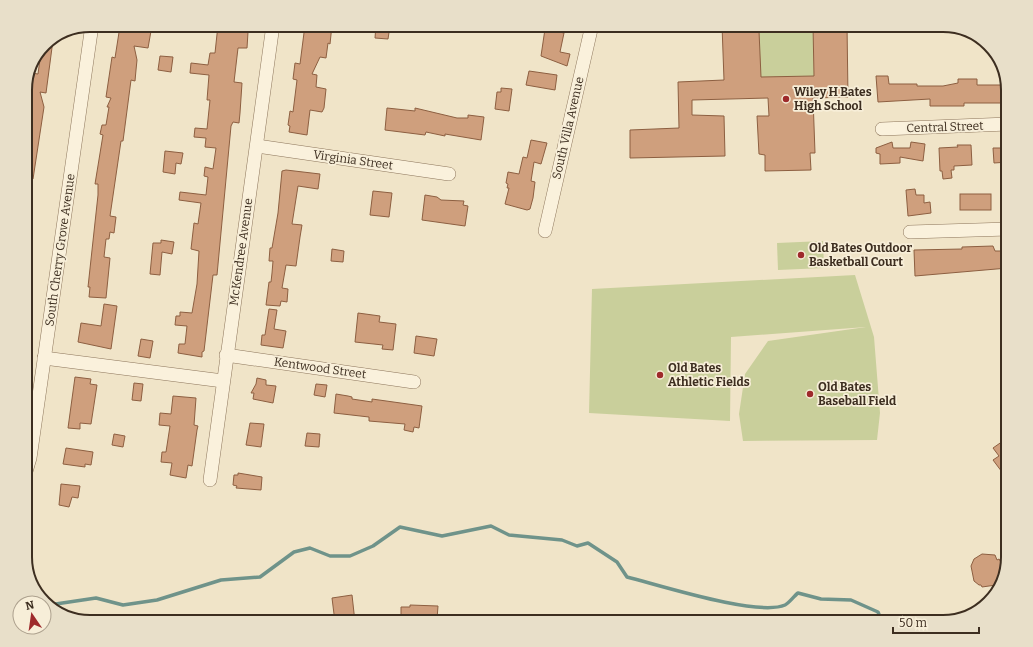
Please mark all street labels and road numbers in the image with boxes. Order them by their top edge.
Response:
street label: South Villa Avenue [549,75,587,181]
street label: Central Street [906,119,984,135]
street label: Virginia Street [312,147,394,173]
street label: South Cherry Grove Avenue [42,173,78,327]
street label: McKendree Avenue [227,197,255,307]
street label: Kentwood Street [273,355,368,381]

